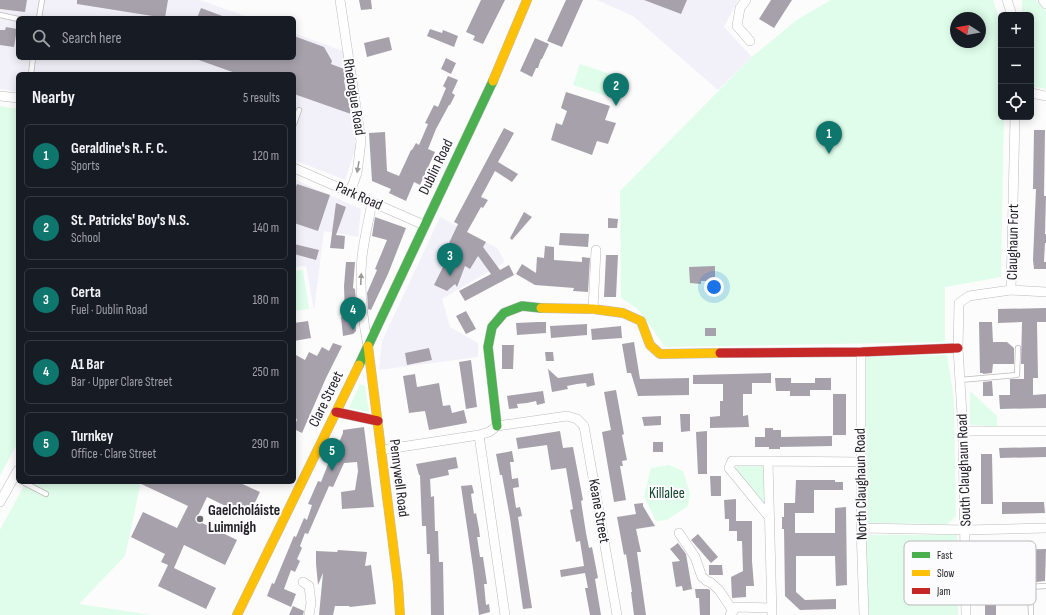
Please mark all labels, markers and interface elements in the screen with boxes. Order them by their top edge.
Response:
north arrow [950,12,986,48]
map controls [998,12,1034,120]
button: + [998,12,1034,48]
search box [16,16,296,60]
icon: search [30,27,52,49]
text: Search here [62,29,122,48]
button: − [998,48,1034,84]
street label: Rhebogue Road [339,57,369,137]
pin: 2 [603,73,629,106]
button: locate [998,84,1034,120]
text: Nearby [32,88,75,108]
text: 5 results [243,90,280,106]
pin: 1 [816,121,842,154]
street label: Dublin Road [414,136,458,198]
text: Geraldine's R. F. C. [71,139,167,158]
text: 1 [43,148,49,164]
text: 120 m [253,148,279,164]
text: Sports [71,158,100,174]
one-way arrow [355,161,361,173]
street label: Park Road [333,177,385,215]
street label: Claughaun Fort [1003,203,1023,280]
text: St. Patricks' Boy's N.S. [71,211,190,230]
text: 2 [43,220,49,236]
text: 140 m [253,220,279,236]
text: School [71,230,101,246]
pin: 3 [437,243,463,276]
one-way arrow [358,273,365,285]
your location [704,277,724,297]
text: Certa [71,283,101,302]
text: 3 [43,292,49,308]
text: 180 m [253,292,279,308]
pin: 4 [340,297,366,330]
text: Fuel · Dublin Road [71,302,147,318]
text: A1 Bar [71,355,104,374]
text: 4 [43,364,49,380]
text: 250 m [252,364,279,380]
street label: Clare Street [304,368,348,430]
text: Bar · Upper Clare Street [71,374,172,390]
street label: South Claughaun Road [953,413,975,527]
text: Turnkey [71,427,113,446]
street label: North Claughaun Road [851,428,871,540]
text: 5 [43,436,49,452]
text: 290 m [252,436,279,452]
pin: 5 [319,438,345,471]
street label: Pennywell Road [385,438,413,518]
text: Office · Clare Street [71,446,156,462]
street label: Keane Street [584,477,614,545]
park label: Killalee [649,484,685,503]
place label: Gaelcholáiste Luimnigh [208,501,280,537]
marker: Gaelcholáiste Luimnigh [195,514,205,524]
legend [904,541,1036,605]
text: Fast [937,549,953,562]
text: Slow [937,567,954,580]
text: Jam [936,585,951,598]

